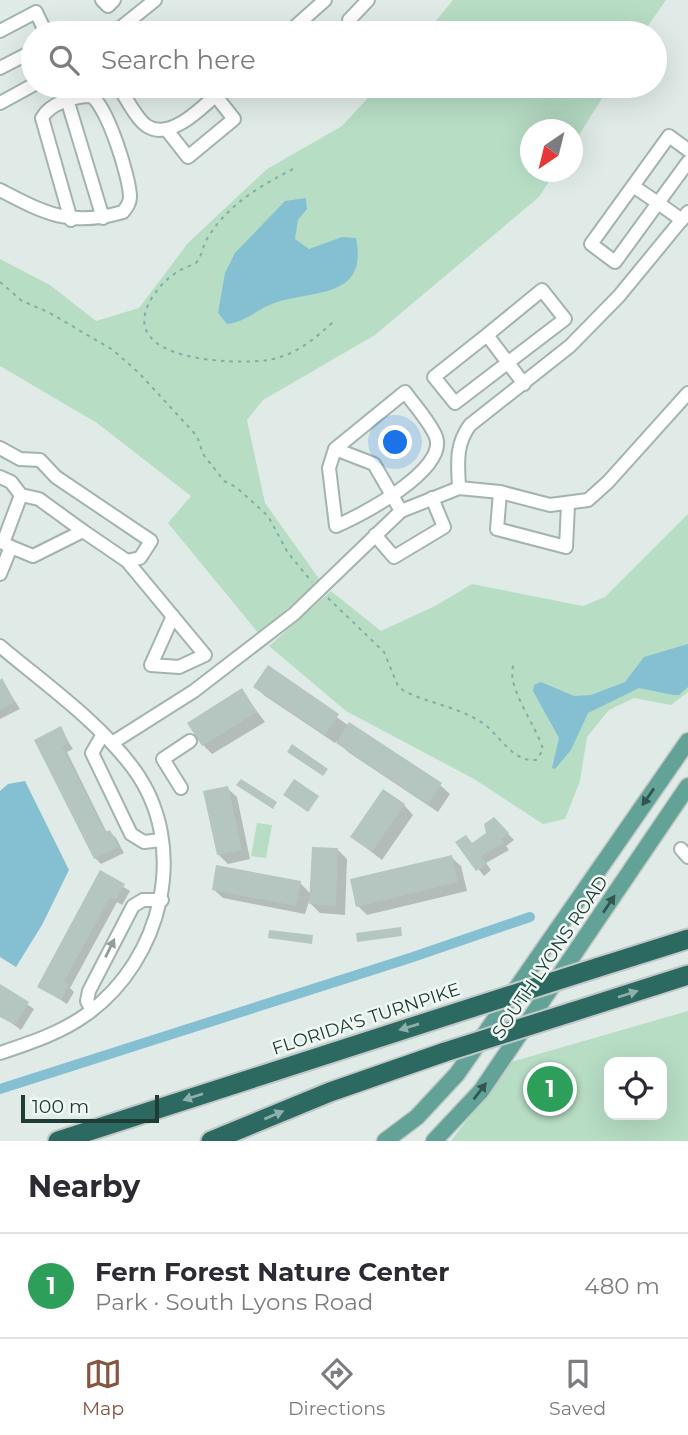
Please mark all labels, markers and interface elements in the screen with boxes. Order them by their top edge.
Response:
search box [21,21,667,98]
icon: search [45,41,83,79]
text: Search here [101,44,256,76]
north arrow [520,119,583,182]
your location [378,425,412,459]
one-way arrow [642,788,656,806]
street label: SOUTH LYONS ROAD [487,872,613,1042]
one-way arrow [602,895,616,913]
one-way arrow [105,938,116,958]
street label: FLORIDA'S TURNPIKE [269,978,463,1060]
one-way arrow [618,988,639,998]
one-way arrow [398,1023,419,1033]
map controls [604,1057,667,1120]
button: locate [604,1057,667,1120]
pin: 1 [527,1063,573,1115]
one-way arrow [473,1083,488,1101]
scale bar [21,1092,159,1124]
one-way arrow [182,1092,203,1103]
text: 100 m [32,1095,89,1118]
one-way arrow [264,1109,285,1120]
text: Nearby [28,1168,140,1205]
text: Fern Forest Nature Center [95,1256,449,1288]
text: 1 [46,1272,56,1300]
text: 480 m [584,1272,660,1300]
text: Park · South Lyons Road [95,1288,373,1316]
tab: Map [82,1355,124,1420]
tab: Directions [288,1355,385,1420]
tab: Saved [549,1355,606,1420]

